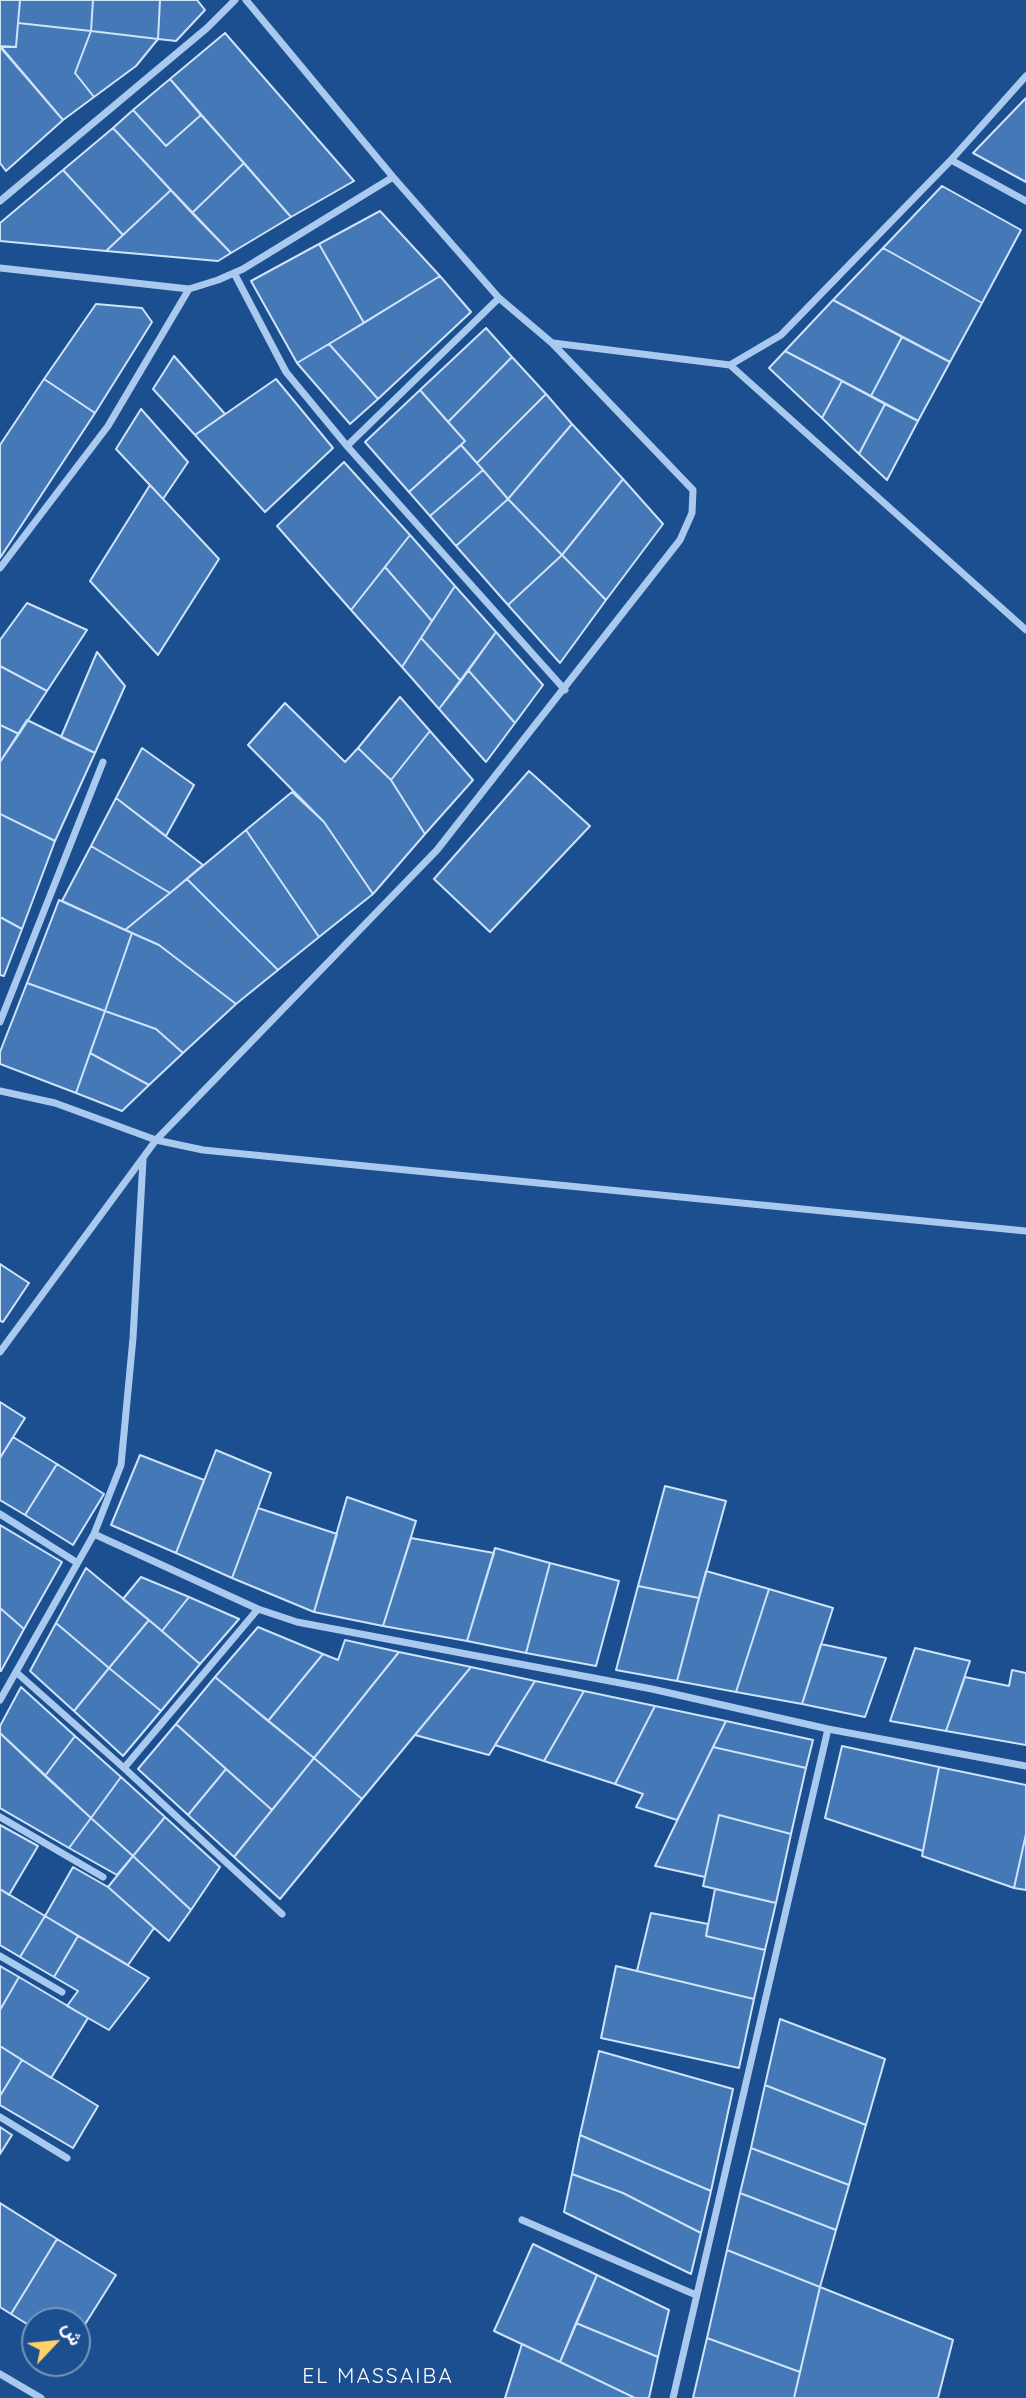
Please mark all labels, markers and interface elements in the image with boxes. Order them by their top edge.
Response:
north arrow [21,2307,91,2377]
text: ش [57,2318,89,2349]
district label: EL MASSAIBA [304,2364,452,2390]

